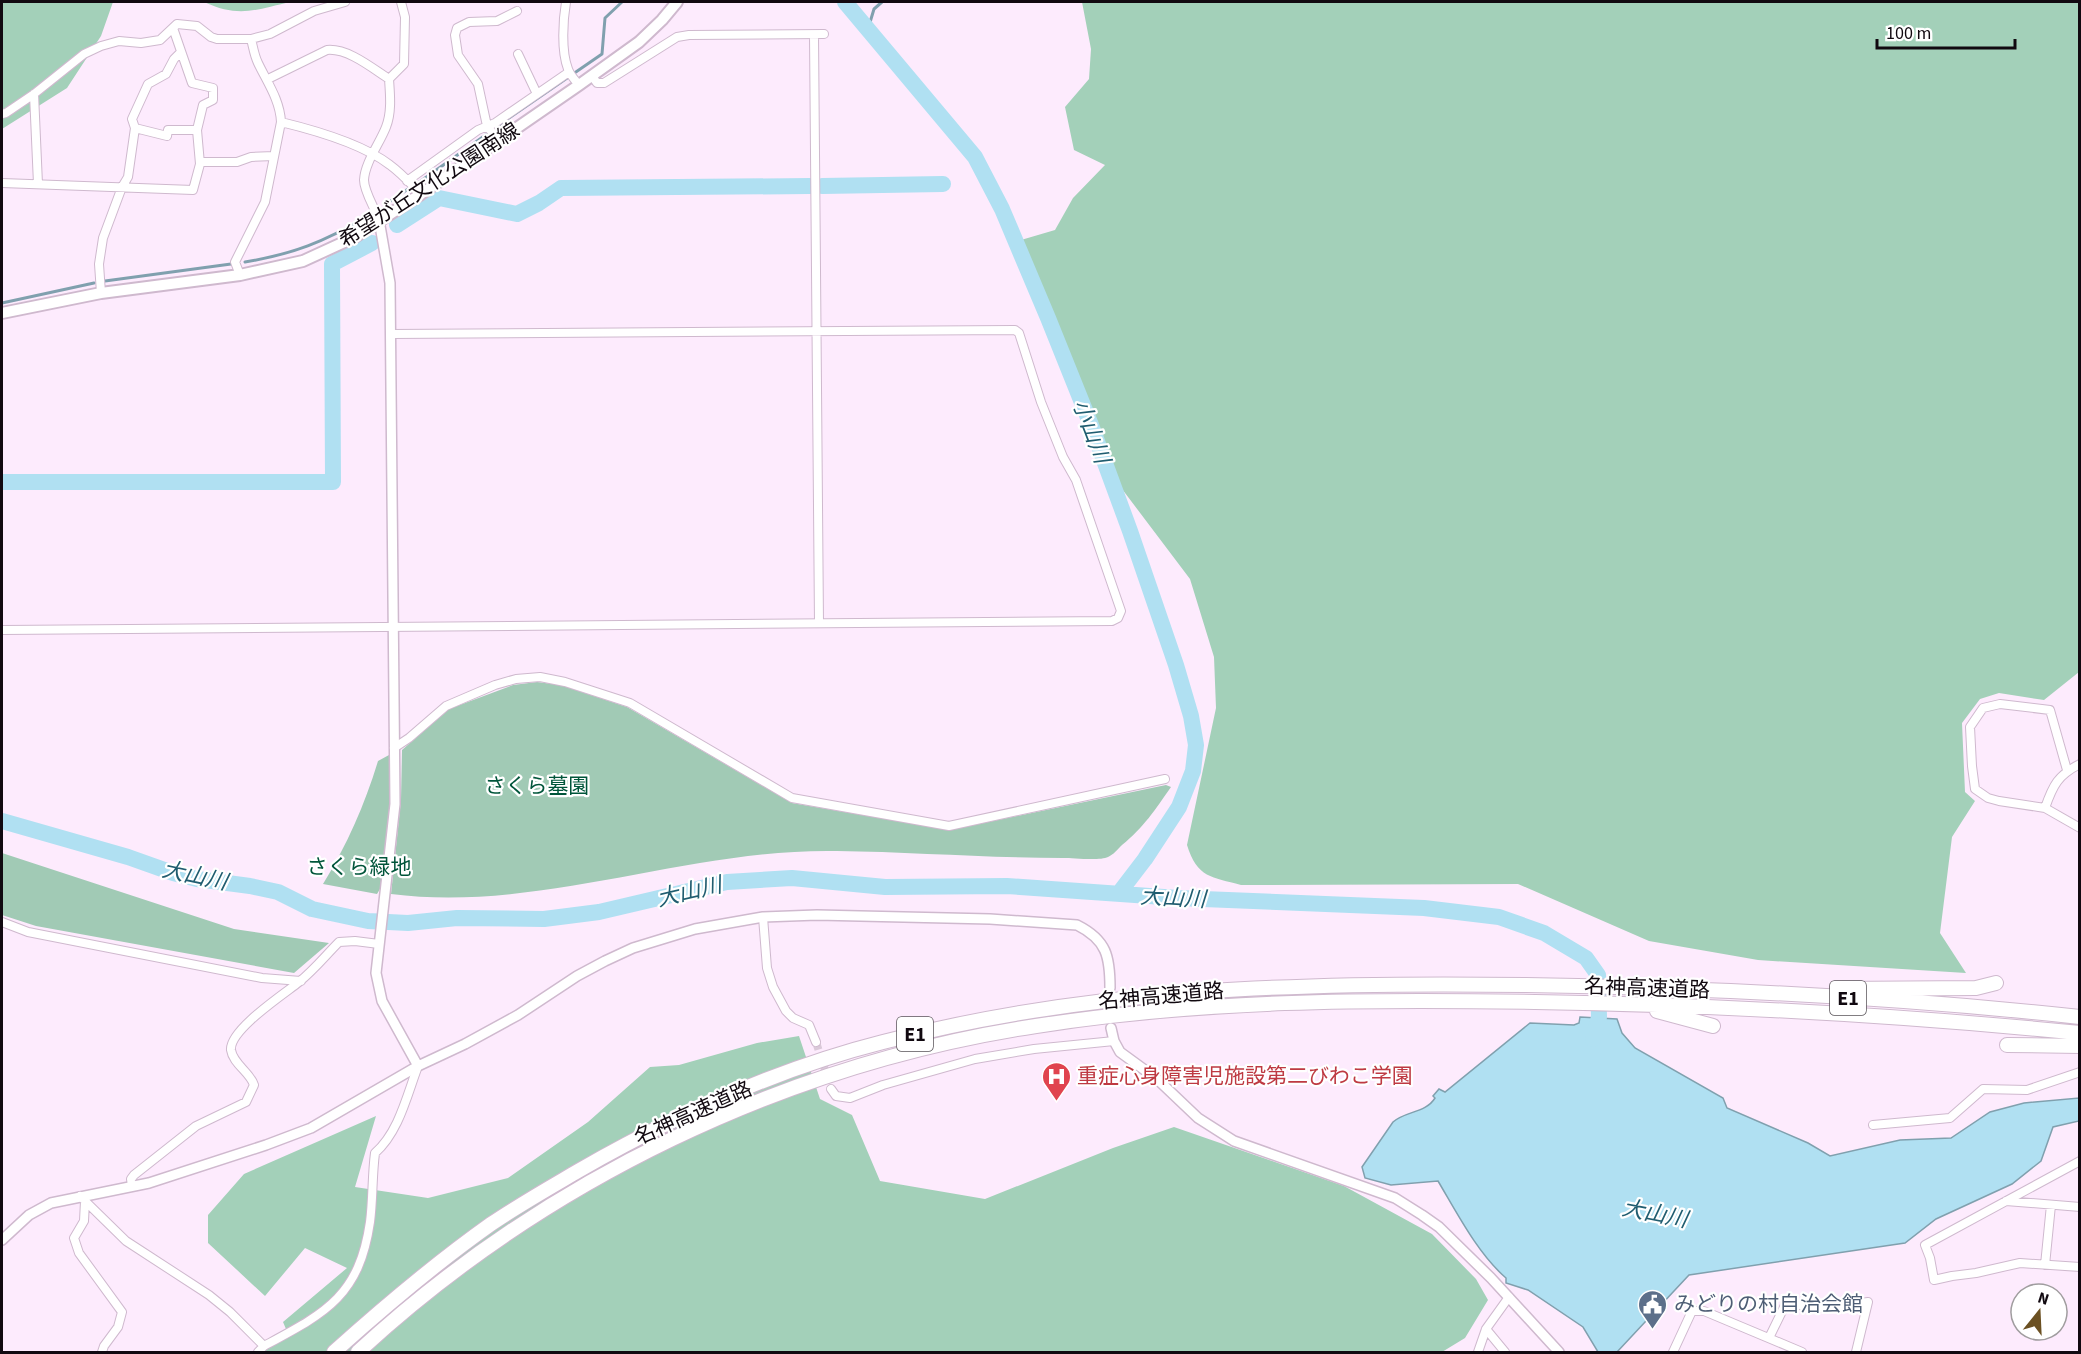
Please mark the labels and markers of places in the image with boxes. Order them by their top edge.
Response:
hospital icon: 重症心身障害児施設第二びわこ学園 [1040,1060,1072,1102]
place label: 重症心身障害児施設第二びわこ学園 [1077,1061,1413,1091]
public building icon: みどりの村自治会館 [1637,1288,1669,1330]
place label: みどりの村自治会館 [1674,1289,1863,1319]

